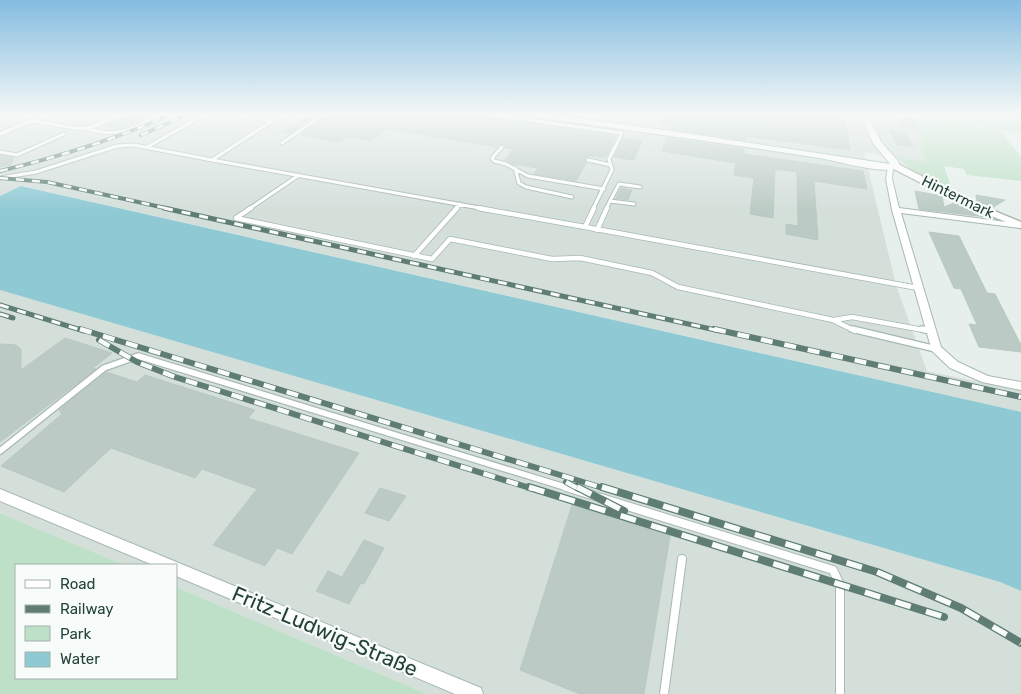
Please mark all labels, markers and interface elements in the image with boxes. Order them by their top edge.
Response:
street label: Hintermark [919,172,997,222]
legend [15,564,178,679]
text: Road [60,575,96,593]
street label: Fritz-Ludwig-Straße [228,581,422,681]
text: Railway [60,600,114,618]
text: Park [60,625,91,643]
text: Water [60,650,100,668]

